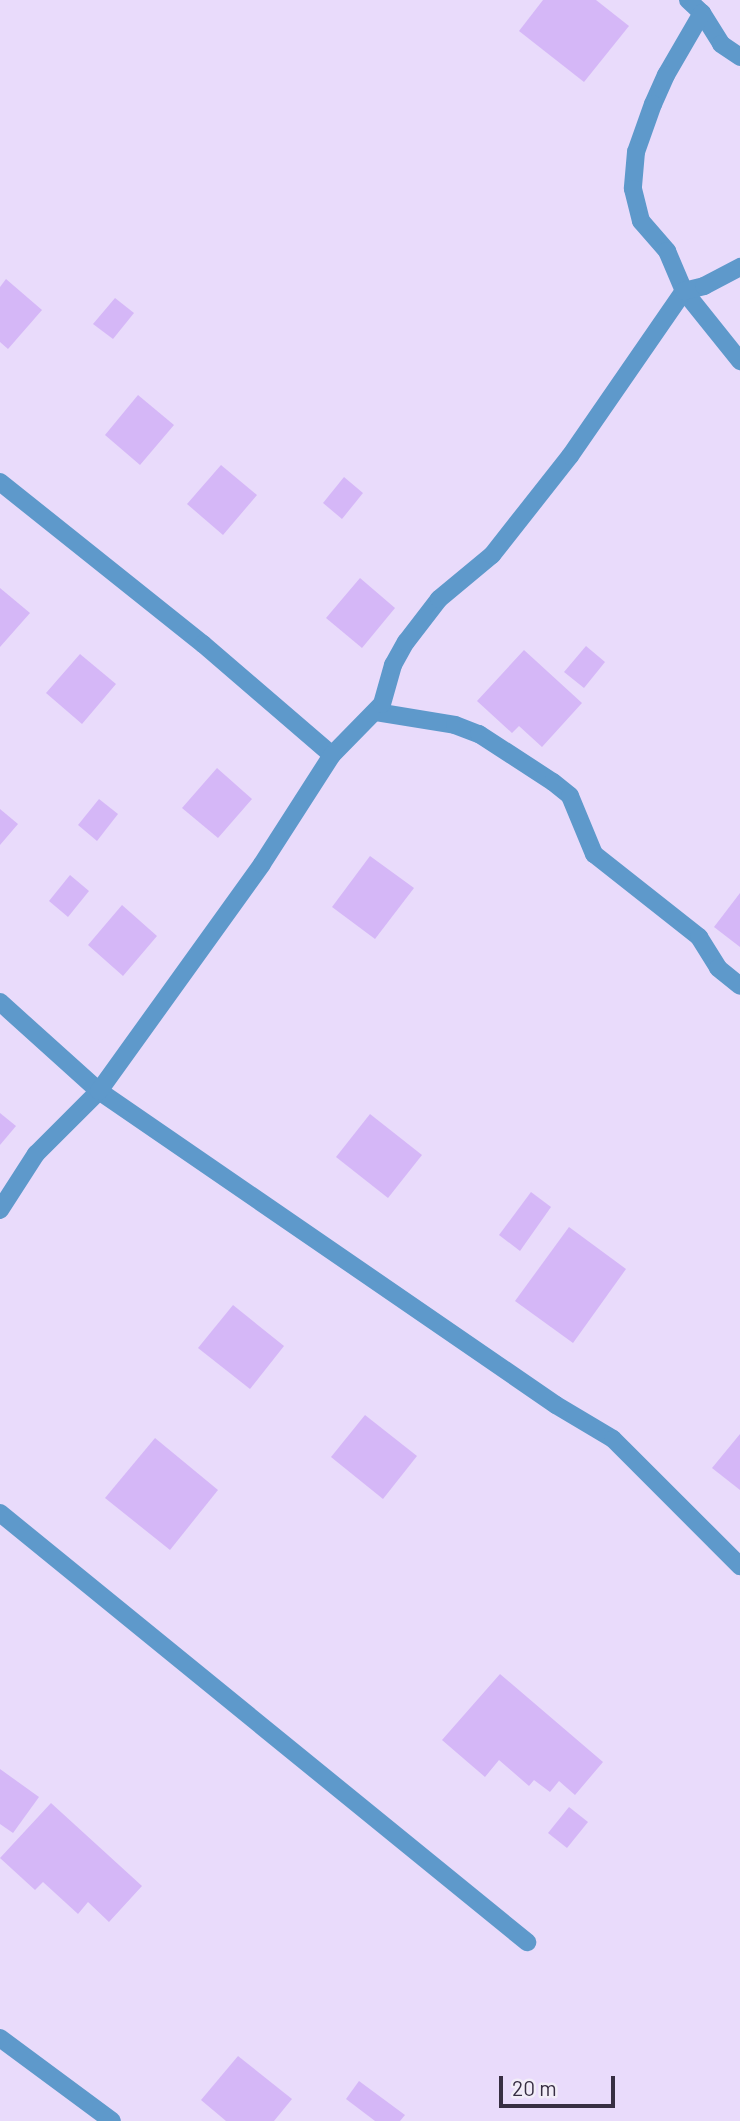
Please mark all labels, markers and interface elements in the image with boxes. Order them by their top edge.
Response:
scale bar [502,2062,618,2106]
text: 20 m [512,2075,557,2100]

